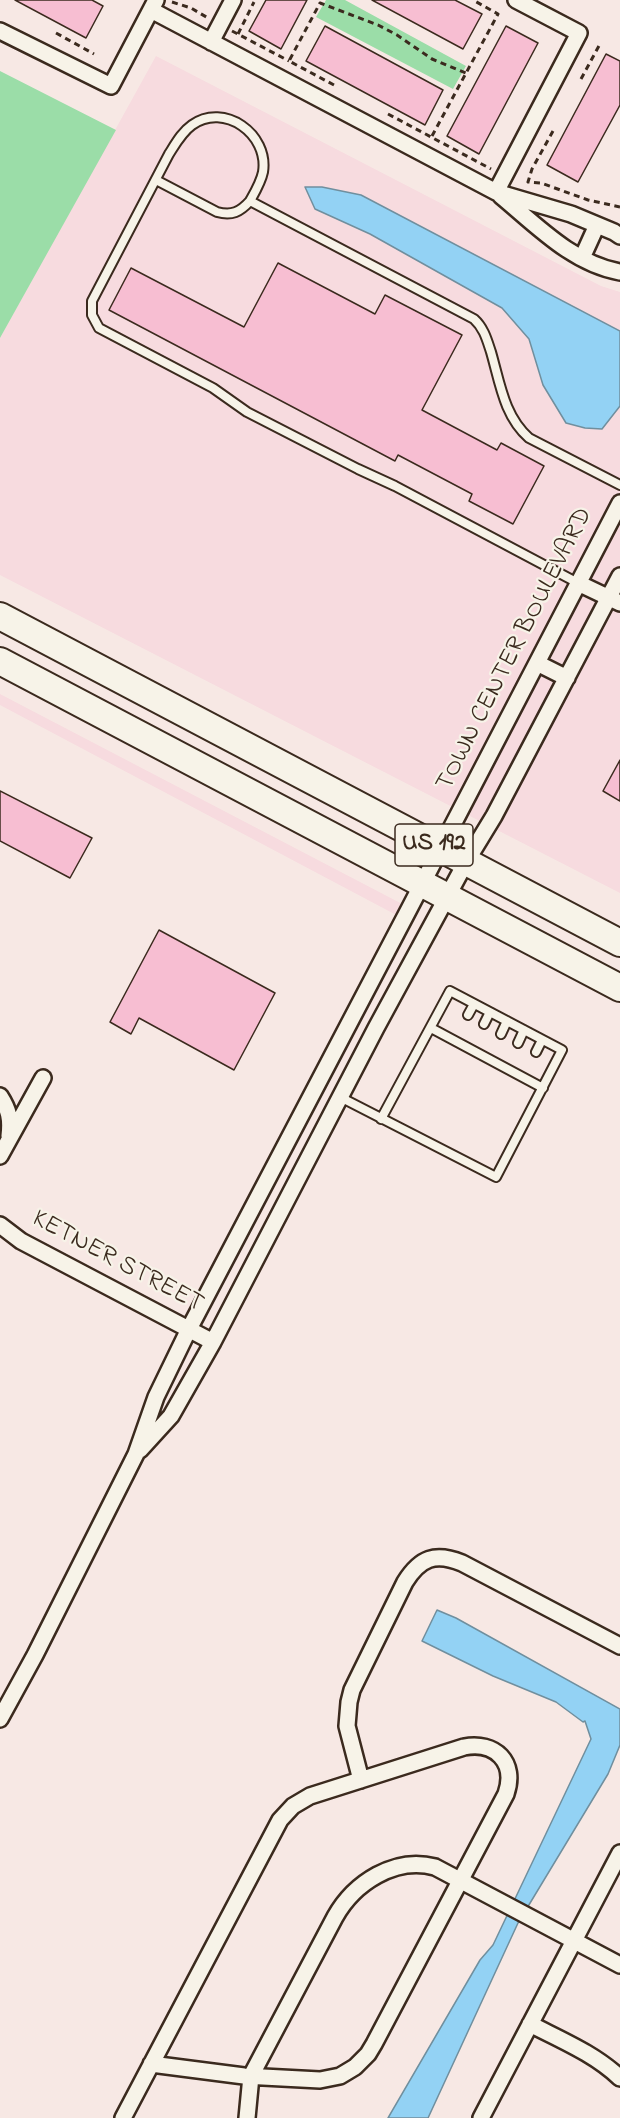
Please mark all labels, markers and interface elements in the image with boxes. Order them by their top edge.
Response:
street label: TOWN CENTER BOULEVARD [431,503,601,797]
road number: US 192 [395,824,473,866]
street label: KETNER STREET [26,1205,208,1321]

